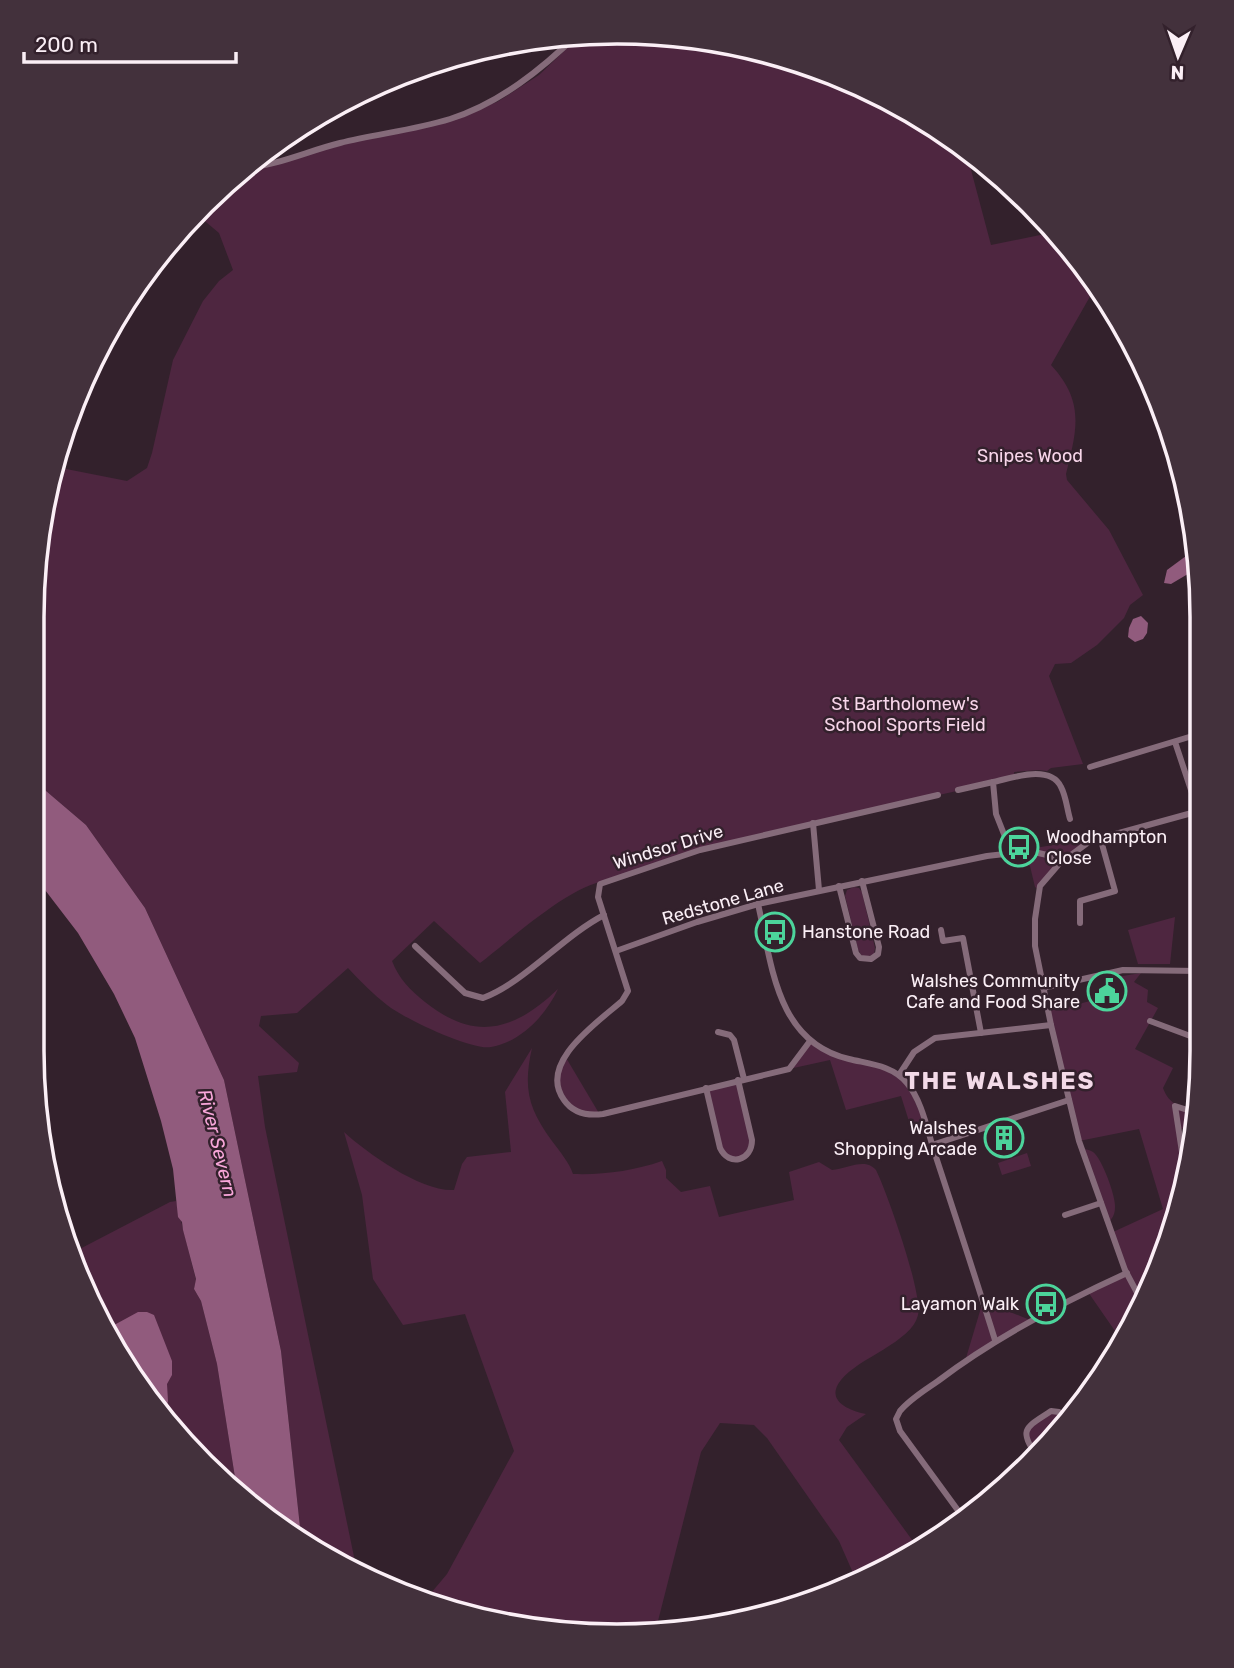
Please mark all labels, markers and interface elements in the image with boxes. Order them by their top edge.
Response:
scale bar [24,21,236,65]
north arrow [1143,21,1213,91]
text: 200 m [35,32,98,57]
text: N [1170,61,1185,84]
park label: Snipes Wood [977,445,1083,467]
park label: St Bartholomew's School Sports Field [824,693,986,736]
street label: Windsor Drive [610,820,726,874]
bus stop icon: Woodhampton Close [998,826,1040,868]
place label: Woodhampton Close [1046,826,1167,869]
street label: Redstone Lane [660,874,786,930]
bus stop icon: Hanstone Road [754,911,796,953]
place label: Hanstone Road [802,921,930,943]
place label: Walshes Community Cafe and Food Share [906,970,1080,1013]
public building icon: Walshes Community Cafe and Food Share [1086,970,1128,1012]
district label: THE WALSHES [904,1067,1096,1095]
water label: River Severn [193,1087,242,1200]
place label: Walshes Shopping Arcade [834,1117,977,1160]
building icon: Walshes Shopping Arcade [983,1117,1025,1159]
bus stop icon: Layamon Walk [1025,1283,1067,1325]
place label: Layamon Walk [901,1293,1020,1315]

